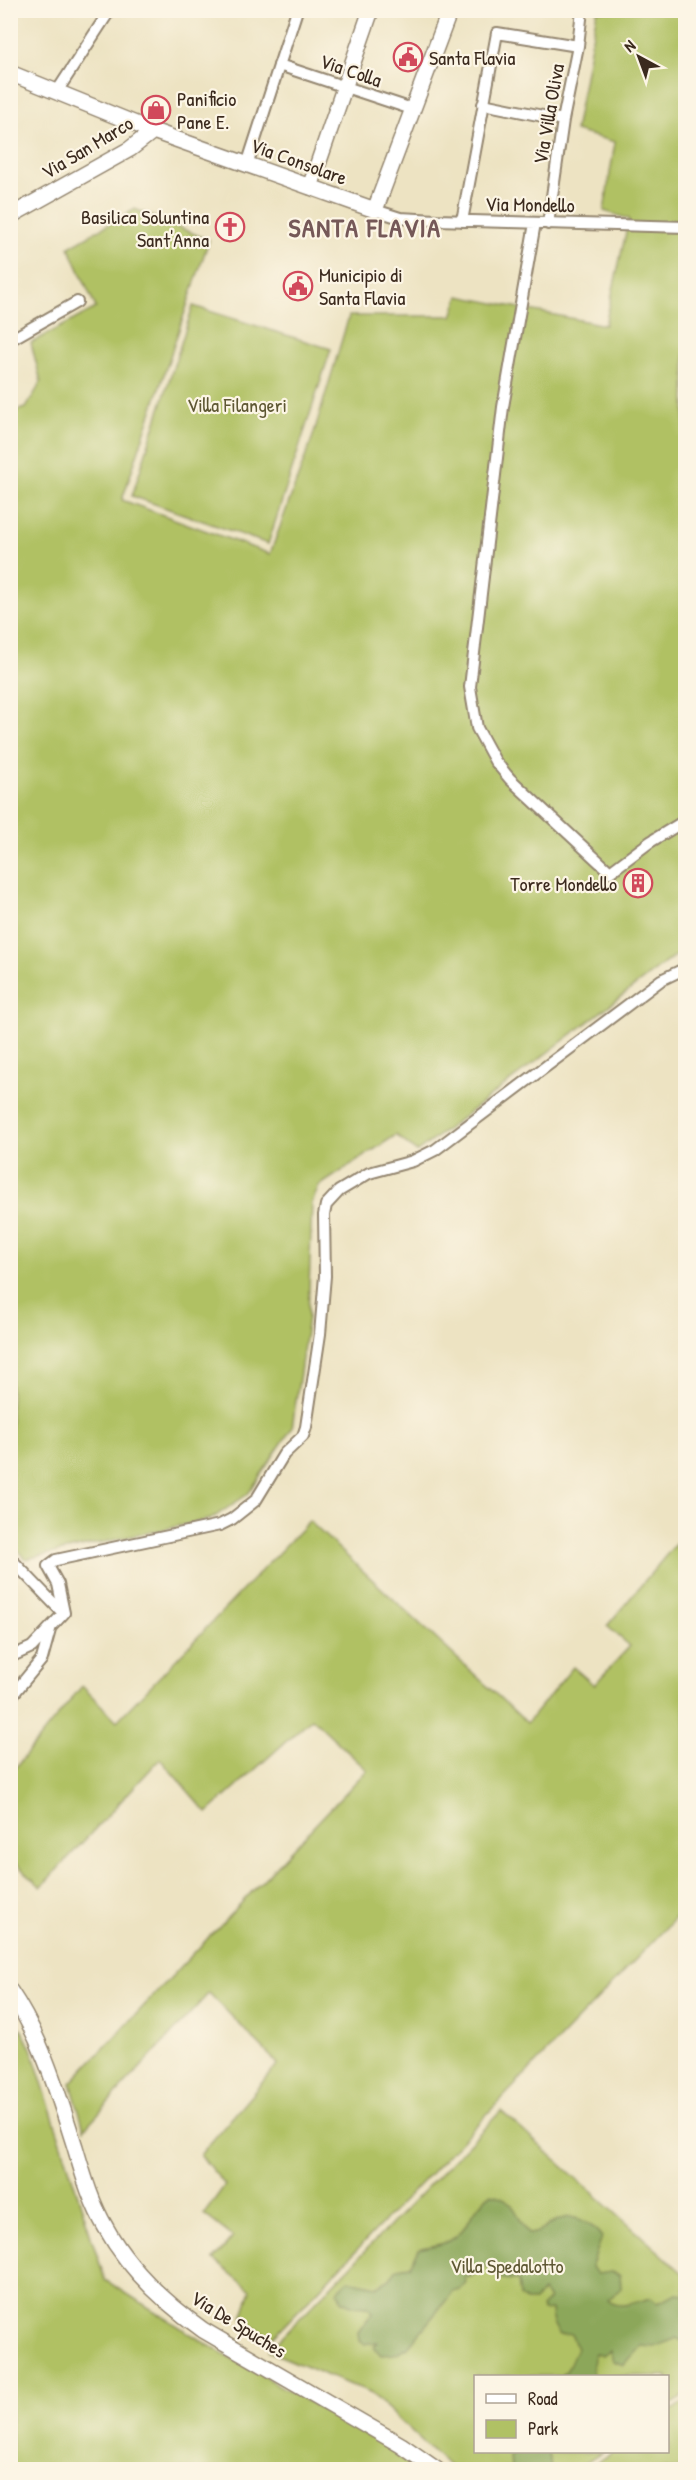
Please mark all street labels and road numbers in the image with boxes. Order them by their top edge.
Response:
street label: Via Colla [317,47,386,93]
street label: Via Villa Oliva [526,61,570,166]
street label: Via San Marco [36,109,138,185]
street label: Via Consolare [247,131,351,191]
street label: Via Mondello [485,190,575,218]
street label: Via De Spuches [186,2284,292,2364]

